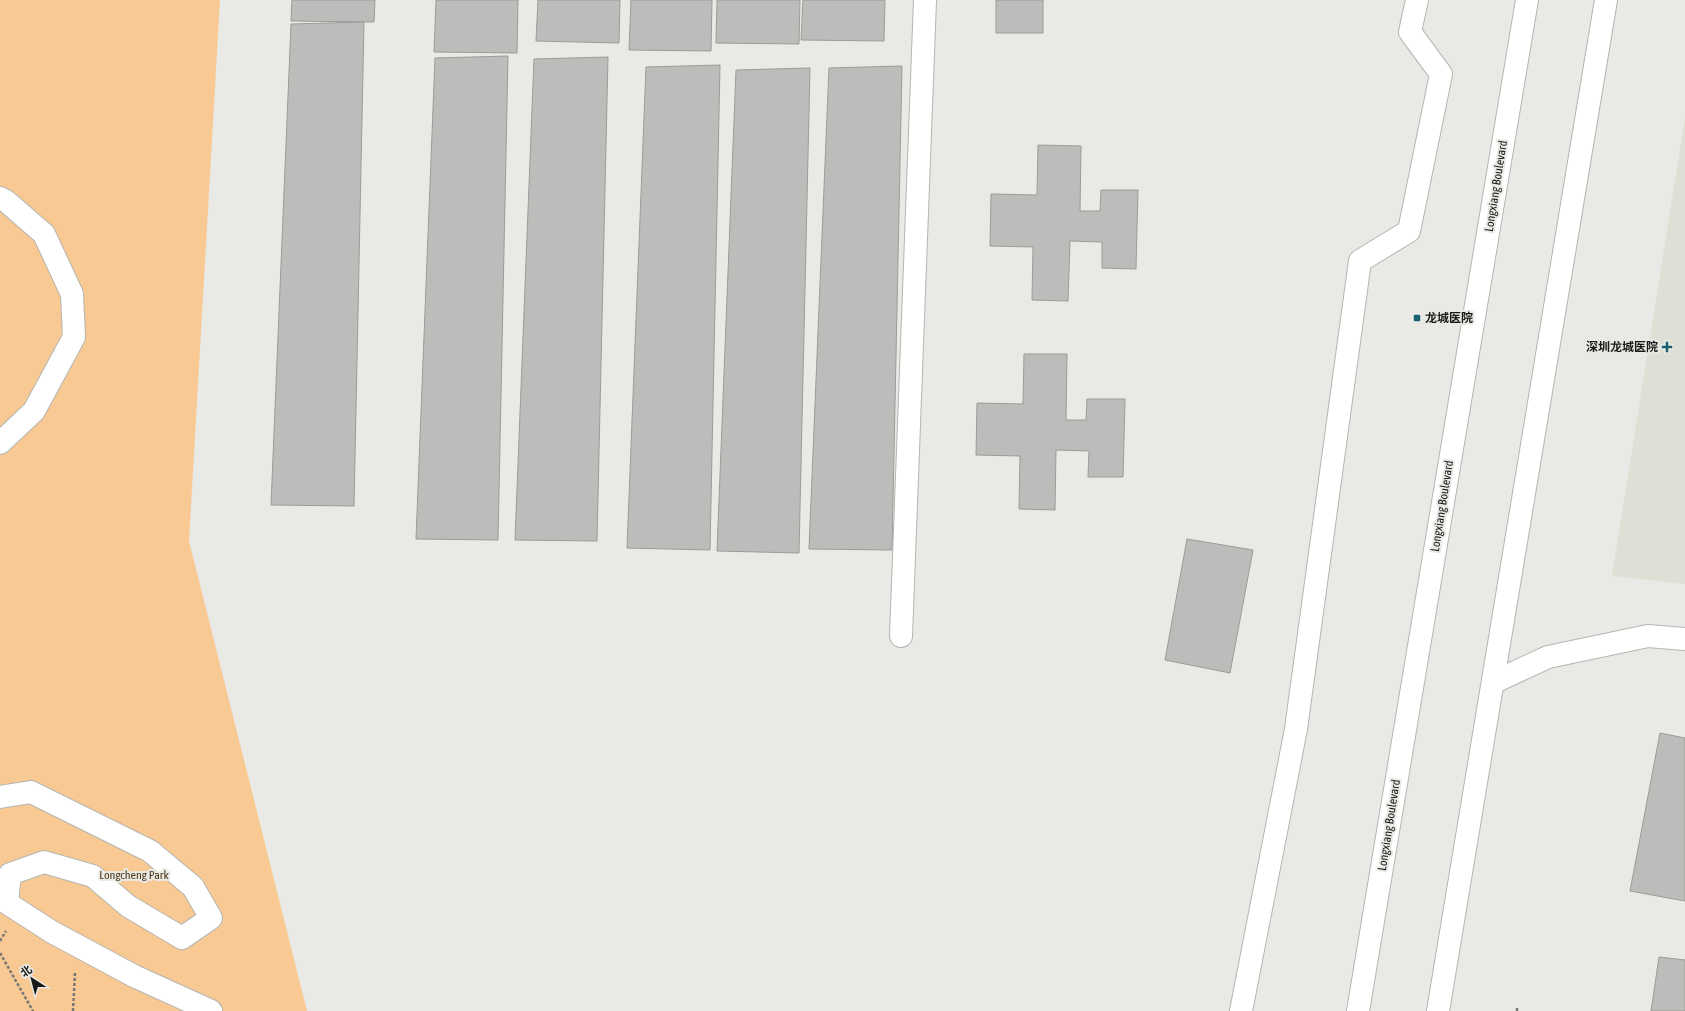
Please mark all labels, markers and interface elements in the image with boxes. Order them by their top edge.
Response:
street label: Longxiang Boulevard [1482,139,1510,233]
place label: 龙城医院 [1425,311,1473,325]
marker: 龙城医院 [1412,313,1422,323]
place label: 深圳龙城医院 [1586,340,1658,354]
marker: 深圳龙城医院 [1661,341,1673,353]
street label: Longxiang Boulevard [1428,459,1456,553]
street label: Longxiang Boulevard [1375,778,1403,872]
park label: Longcheng Park [99,868,169,882]
north arrow [12,959,52,999]
text: 北 [18,963,34,979]

